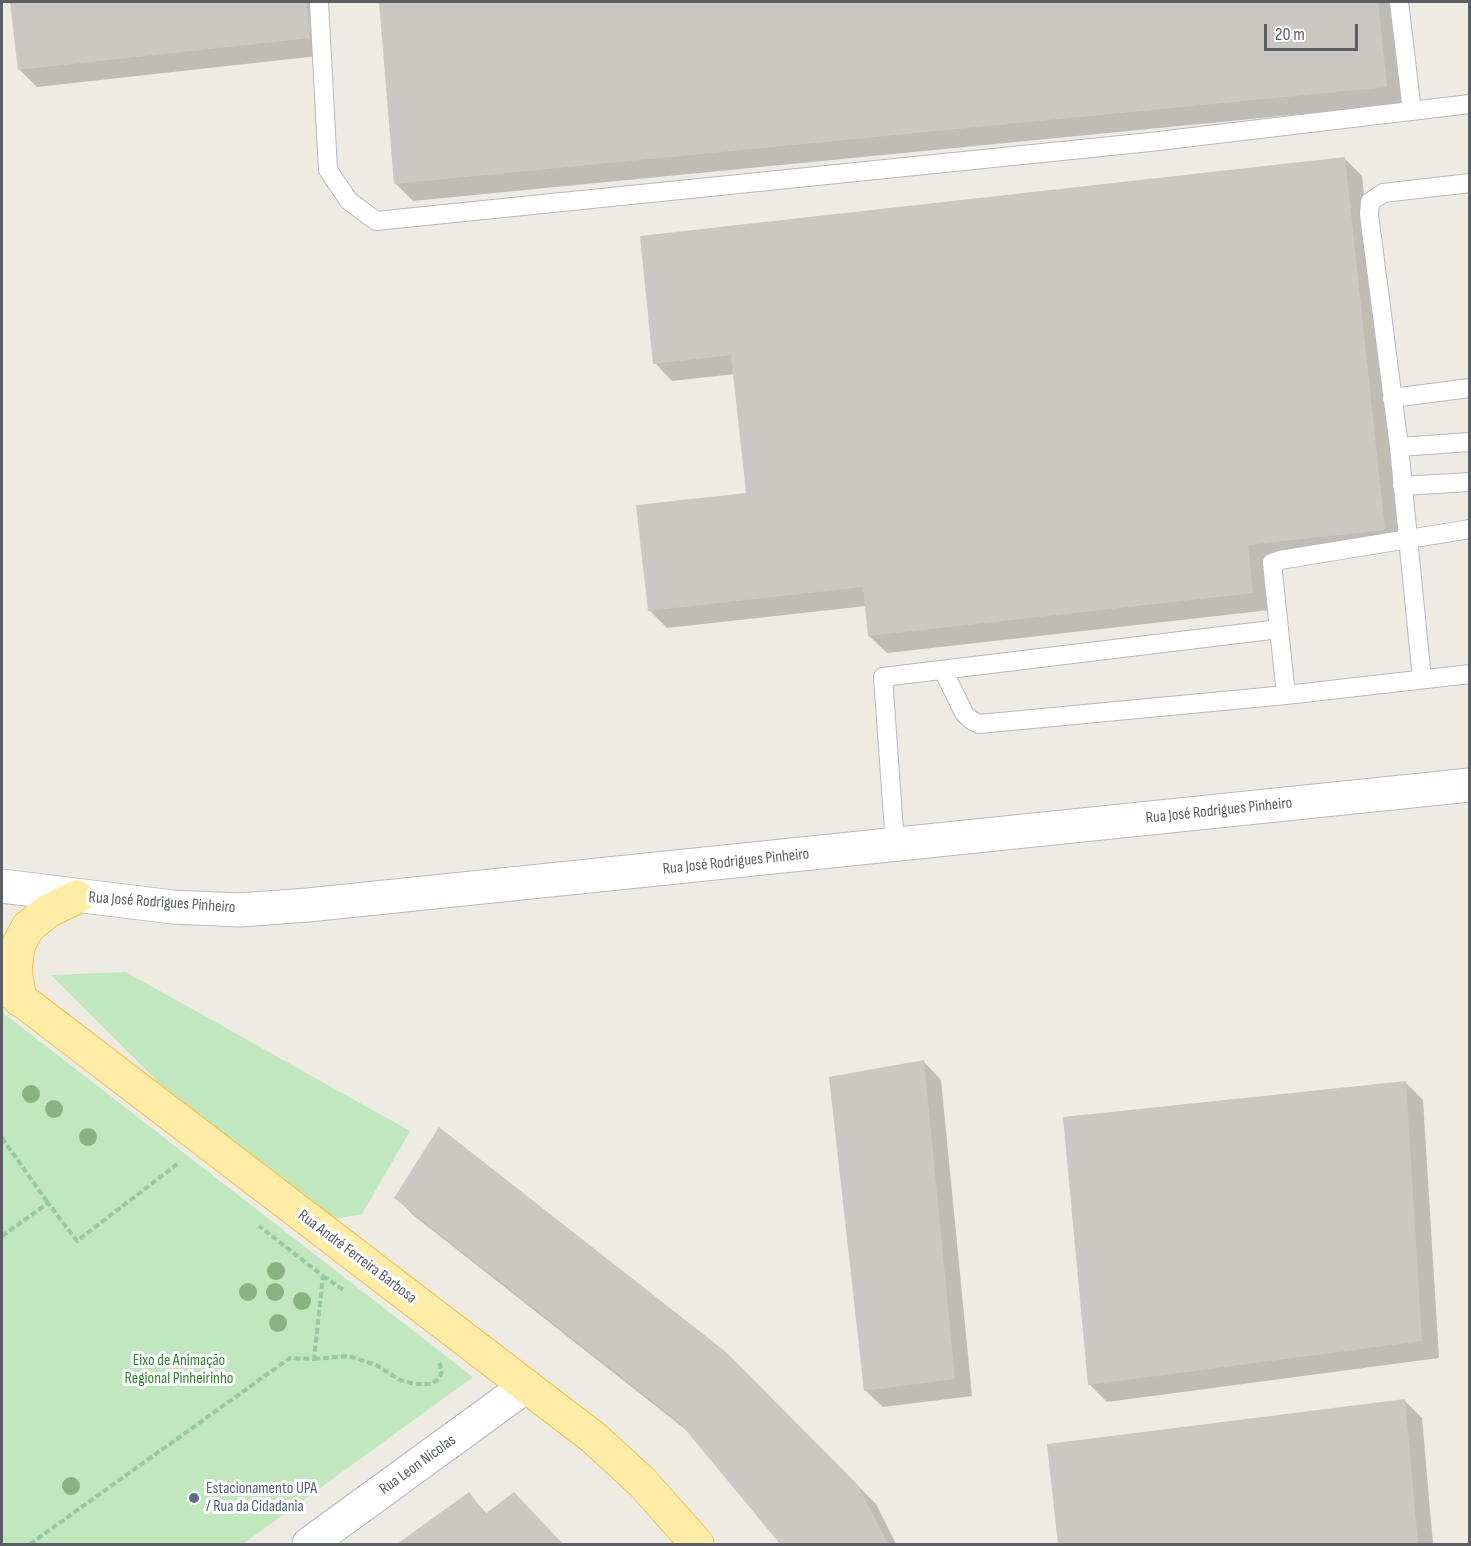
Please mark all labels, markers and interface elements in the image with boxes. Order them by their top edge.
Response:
scale bar [1267,12,1362,50]
text: 20 m [1275,24,1305,45]
street label: Rua José Rodrigues Pinheiro [1145,794,1293,828]
street label: Rua José Rodrigues Pinheiro [662,845,810,879]
street label: Rua José Rodrigues Pinheiro [88,888,236,918]
street label: Rua André Ferreira Barbosa [294,1206,420,1308]
park label: Eixo de Animação Regional Pinheirinho [125,1351,233,1389]
street label: Rua Leon Nícolas [376,1431,460,1499]
place label: Estacionamento UPA / Rua da Cidadania [206,1479,317,1517]
marker: Estacionamento UPA / Rua da Cidadania [187,1491,201,1505]

